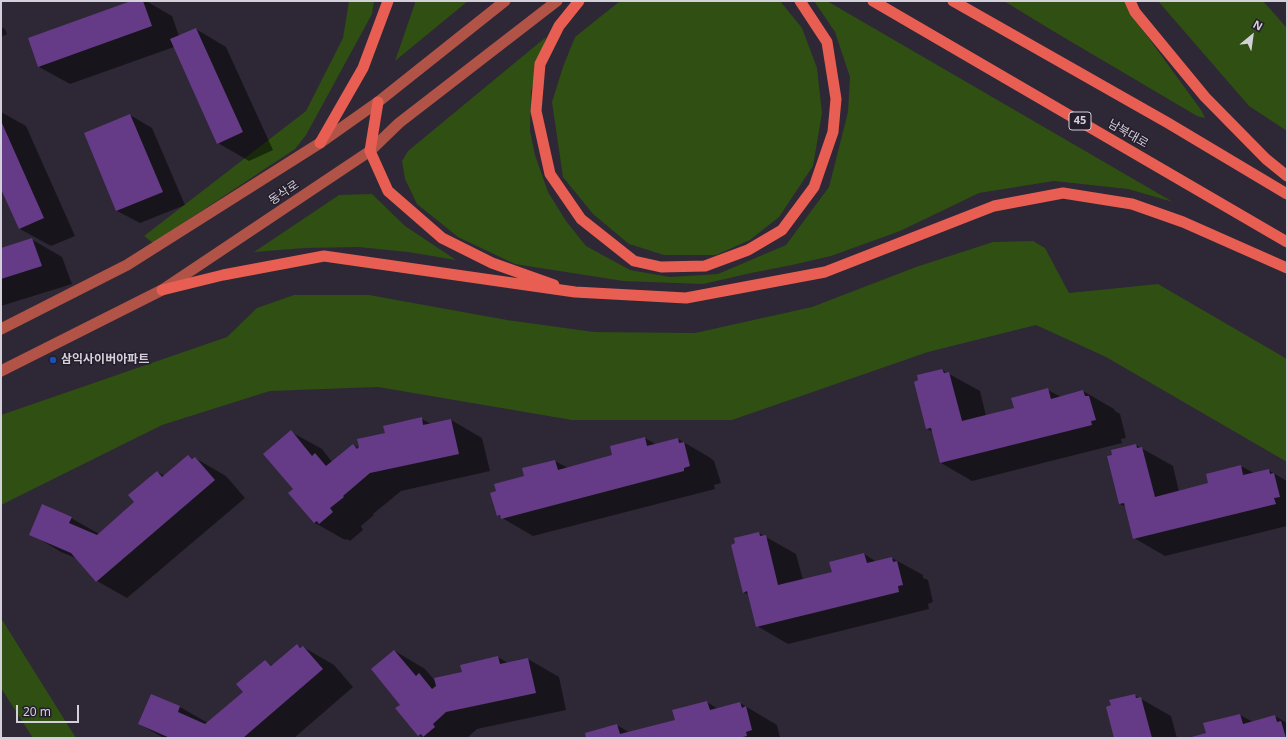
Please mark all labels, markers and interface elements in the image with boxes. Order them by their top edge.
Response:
north arrow [1232,16,1272,56]
text: N [1251,16,1266,34]
road number: 45 [1069,112,1091,130]
street label: 남북대로 [1105,117,1151,151]
street label: 동삭로 [266,178,302,208]
place label: 삼익사이버아파트 [61,353,149,367]
marker: 삼익사이버아파트 [48,355,58,365]
scale bar [18,697,81,723]
text: 20 m [23,703,51,720]

